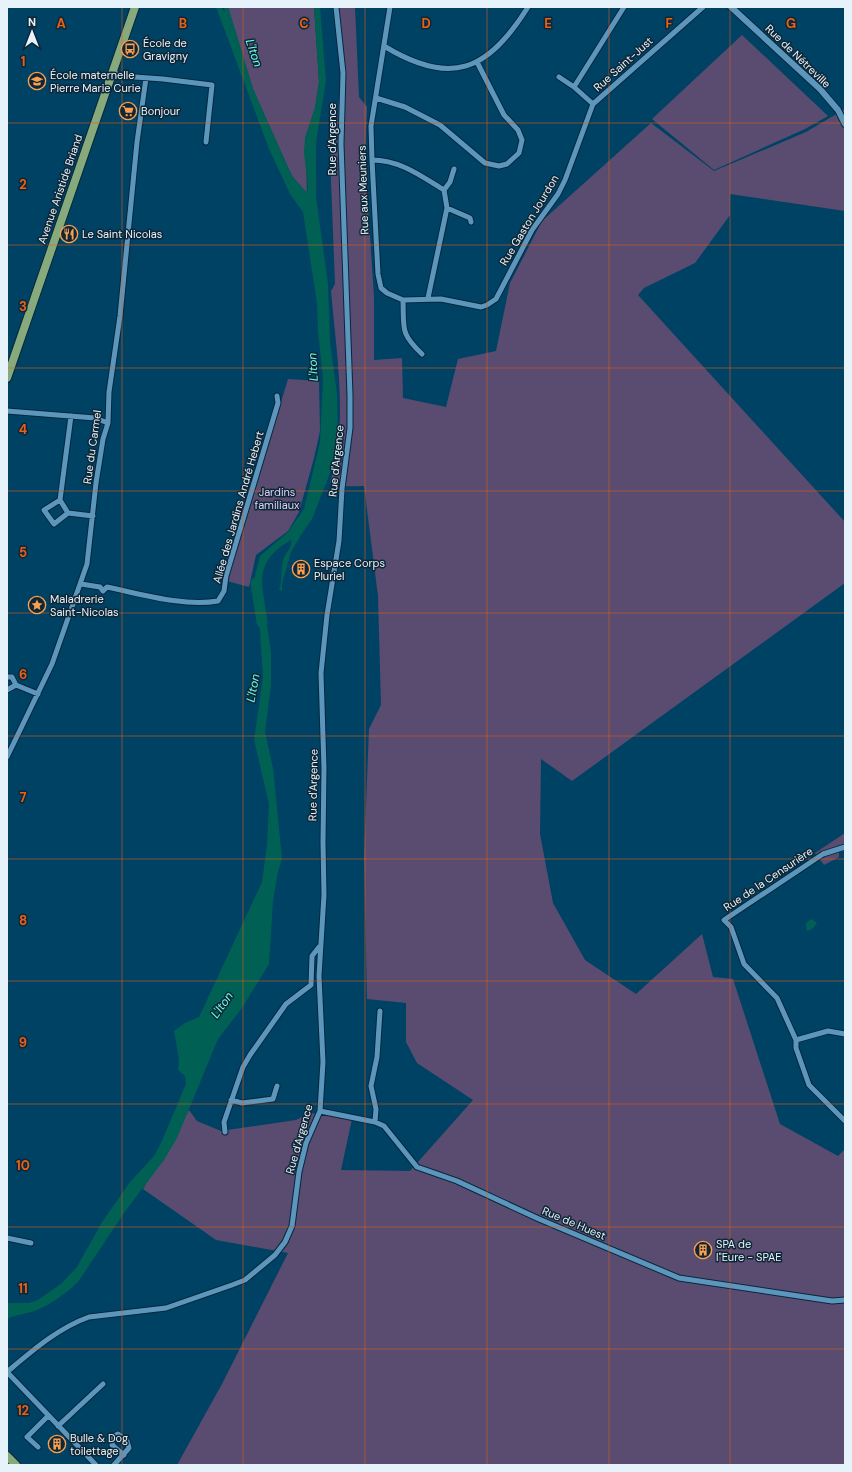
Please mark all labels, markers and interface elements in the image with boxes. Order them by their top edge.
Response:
north arrow [12,12,52,52]
text: N [28,15,36,29]
text: A [56,15,66,32]
text: B [179,15,187,32]
text: C [299,15,309,32]
text: D [421,15,431,32]
text: E [544,15,552,32]
text: F [665,15,673,32]
text: G [786,15,796,32]
street label: Rue de Nétreville [762,21,834,91]
street label: Rue Saint-Just [590,34,656,94]
place label: École de Gravigny [143,36,188,63]
water label: L'Iton [242,37,266,69]
bus stop icon: École de Gravigny [120,39,140,59]
text: 1 [21,53,25,70]
place label: École maternelle Pierre Marie Curie [50,68,141,95]
school or university icon: École maternelle Pierre Marie Curie [27,71,47,91]
supermarket icon: Bonjour [118,101,138,121]
street label: Rue d'Argence [325,103,339,175]
place label: Bonjour [141,104,180,118]
street label: Avenue Aristide Briand [35,132,85,246]
street label: Rue aux Meuniers [354,145,372,235]
street label: Rue Gaston Jourdon [496,172,562,268]
text: 2 [19,176,27,193]
restaurant icon: Le Saint Nicolas [59,224,79,244]
place label: Le Saint Nicolas [82,227,162,241]
text: 3 [19,298,27,315]
water label: L'Iton [304,352,322,382]
street label: Rue du Carmel [80,409,104,485]
text: 4 [19,421,27,438]
street label: Rue d'Argence [325,424,347,498]
street label: Allée des Jardins André Hebert [210,429,266,585]
park label: Jardins familiaux [255,485,300,512]
text: 5 [19,544,27,561]
place label: Espace Corps Pluriel [314,556,385,583]
building icon: Espace Corps Pluriel [291,559,311,579]
place label: Maladrerie Saint-Nicolas [50,592,119,619]
place icon: Maladrerie Saint-Nicolas [27,595,47,615]
text: 6 [19,666,27,683]
water label: L'Iton [242,672,264,703]
street label: Rue d'Argence [305,749,321,821]
text: 7 [20,789,27,806]
street label: Rue de la Censurière [721,844,815,914]
text: 8 [19,912,27,929]
water label: L'Iton [207,989,237,1021]
text: 9 [19,1034,27,1051]
street label: Rue d'Argence [282,1102,316,1176]
text: 10 [16,1157,30,1174]
street label: Rue de Huest [540,1203,608,1243]
place label: SPA de l"Eure - SPAE [716,1237,781,1264]
building icon: SPA de l"Eure - SPAE [693,1240,713,1260]
text: 11 [18,1280,28,1297]
text: 12 [17,1402,29,1419]
place label: Bulle & Dog toilettage [70,1431,128,1458]
building icon: Bulle & Dog toilettage [47,1434,67,1454]

